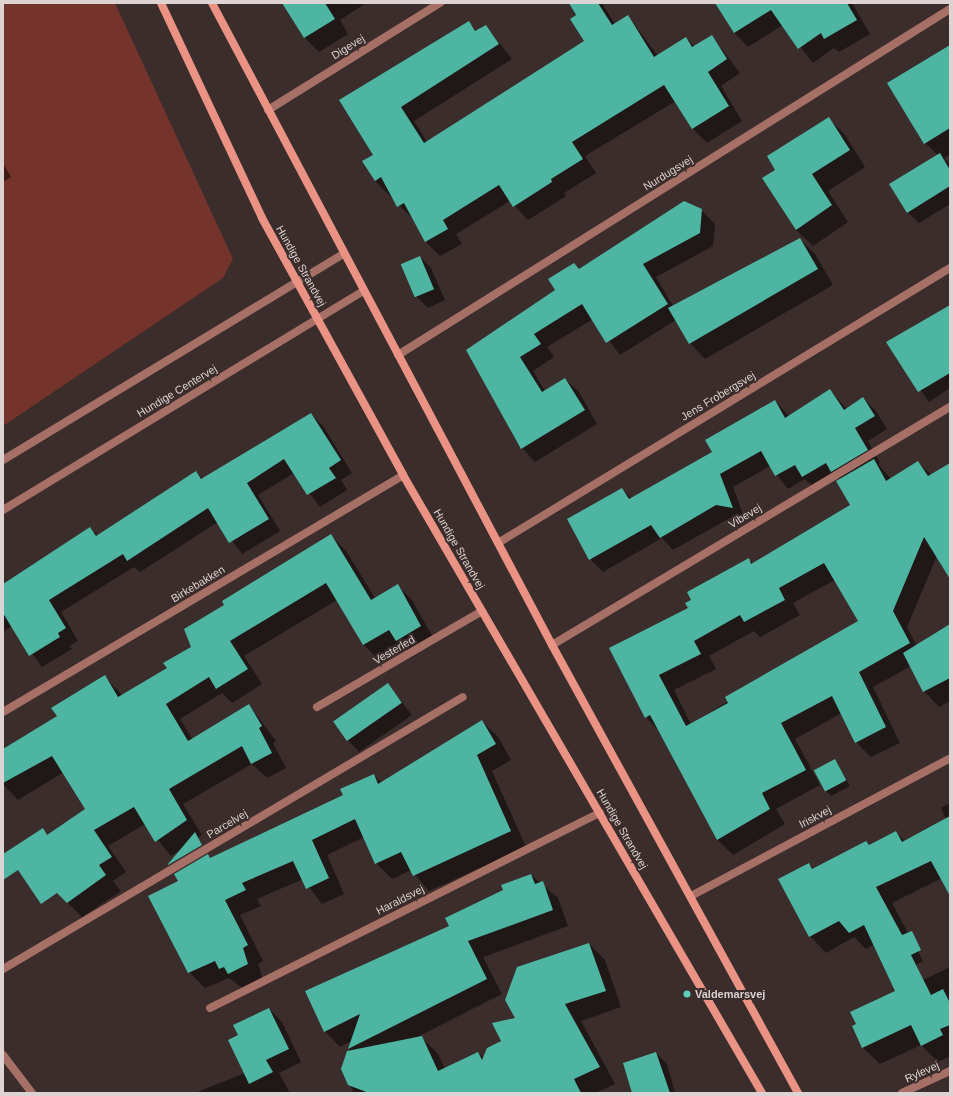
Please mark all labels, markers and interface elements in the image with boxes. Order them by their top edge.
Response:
street label: Digevej [329,32,367,62]
street label: Nurdugsvej [641,153,695,193]
street label: Hundige Strandvej [273,223,329,309]
street label: Hundige Centervej [135,362,219,420]
street label: Jens Frobergsvej [678,369,758,423]
street label: Vibevej [726,501,764,531]
street label: Hundige Strandvej [431,507,487,591]
street label: Birkebakken [169,563,227,605]
street label: Vesterled [371,633,417,667]
street label: Hundige Strandvej [594,787,650,871]
street label: Iriskvej [797,803,833,831]
street label: Parcelvej [204,807,250,841]
street label: Haraldsvej [374,882,426,918]
place label: Valdemarsvej [695,987,765,1001]
marker: Valdemarsvej [682,989,692,999]
street label: Rylevej [903,1059,941,1085]

